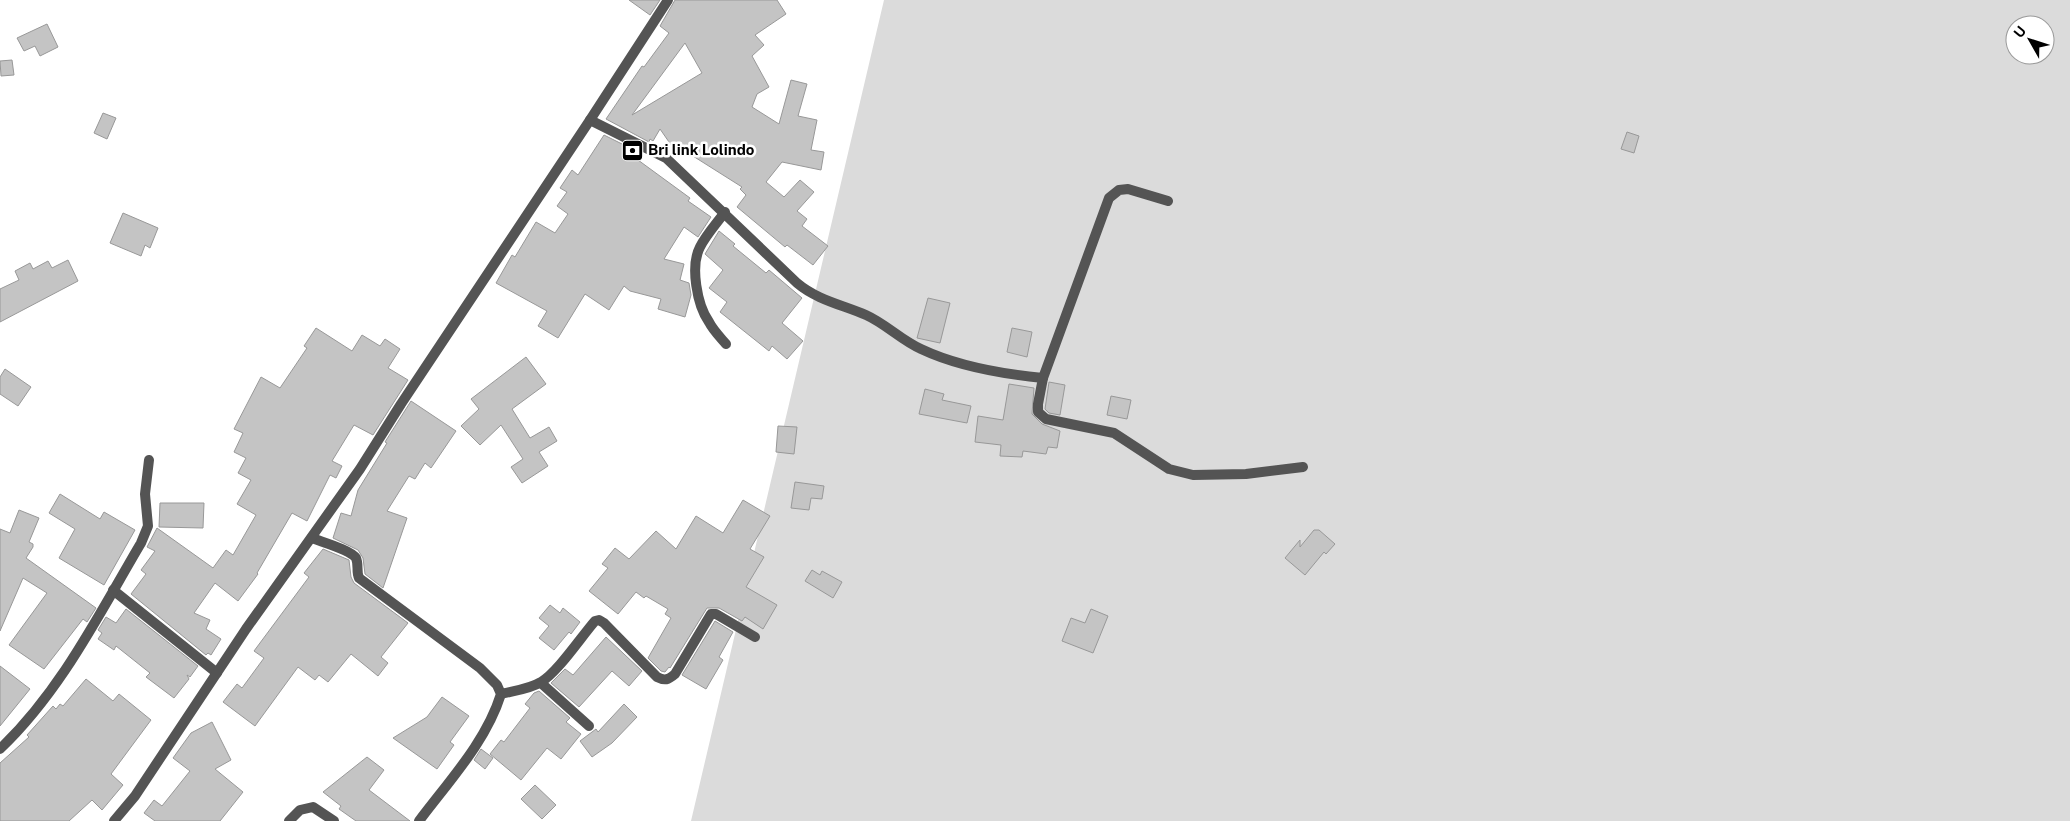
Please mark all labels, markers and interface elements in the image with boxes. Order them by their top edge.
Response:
north arrow [2005,15,2055,65]
text: U [2010,23,2029,41]
bank icon: Bri link Lolindo [620,138,644,162]
place label: Bri link Lolindo [648,141,755,158]

